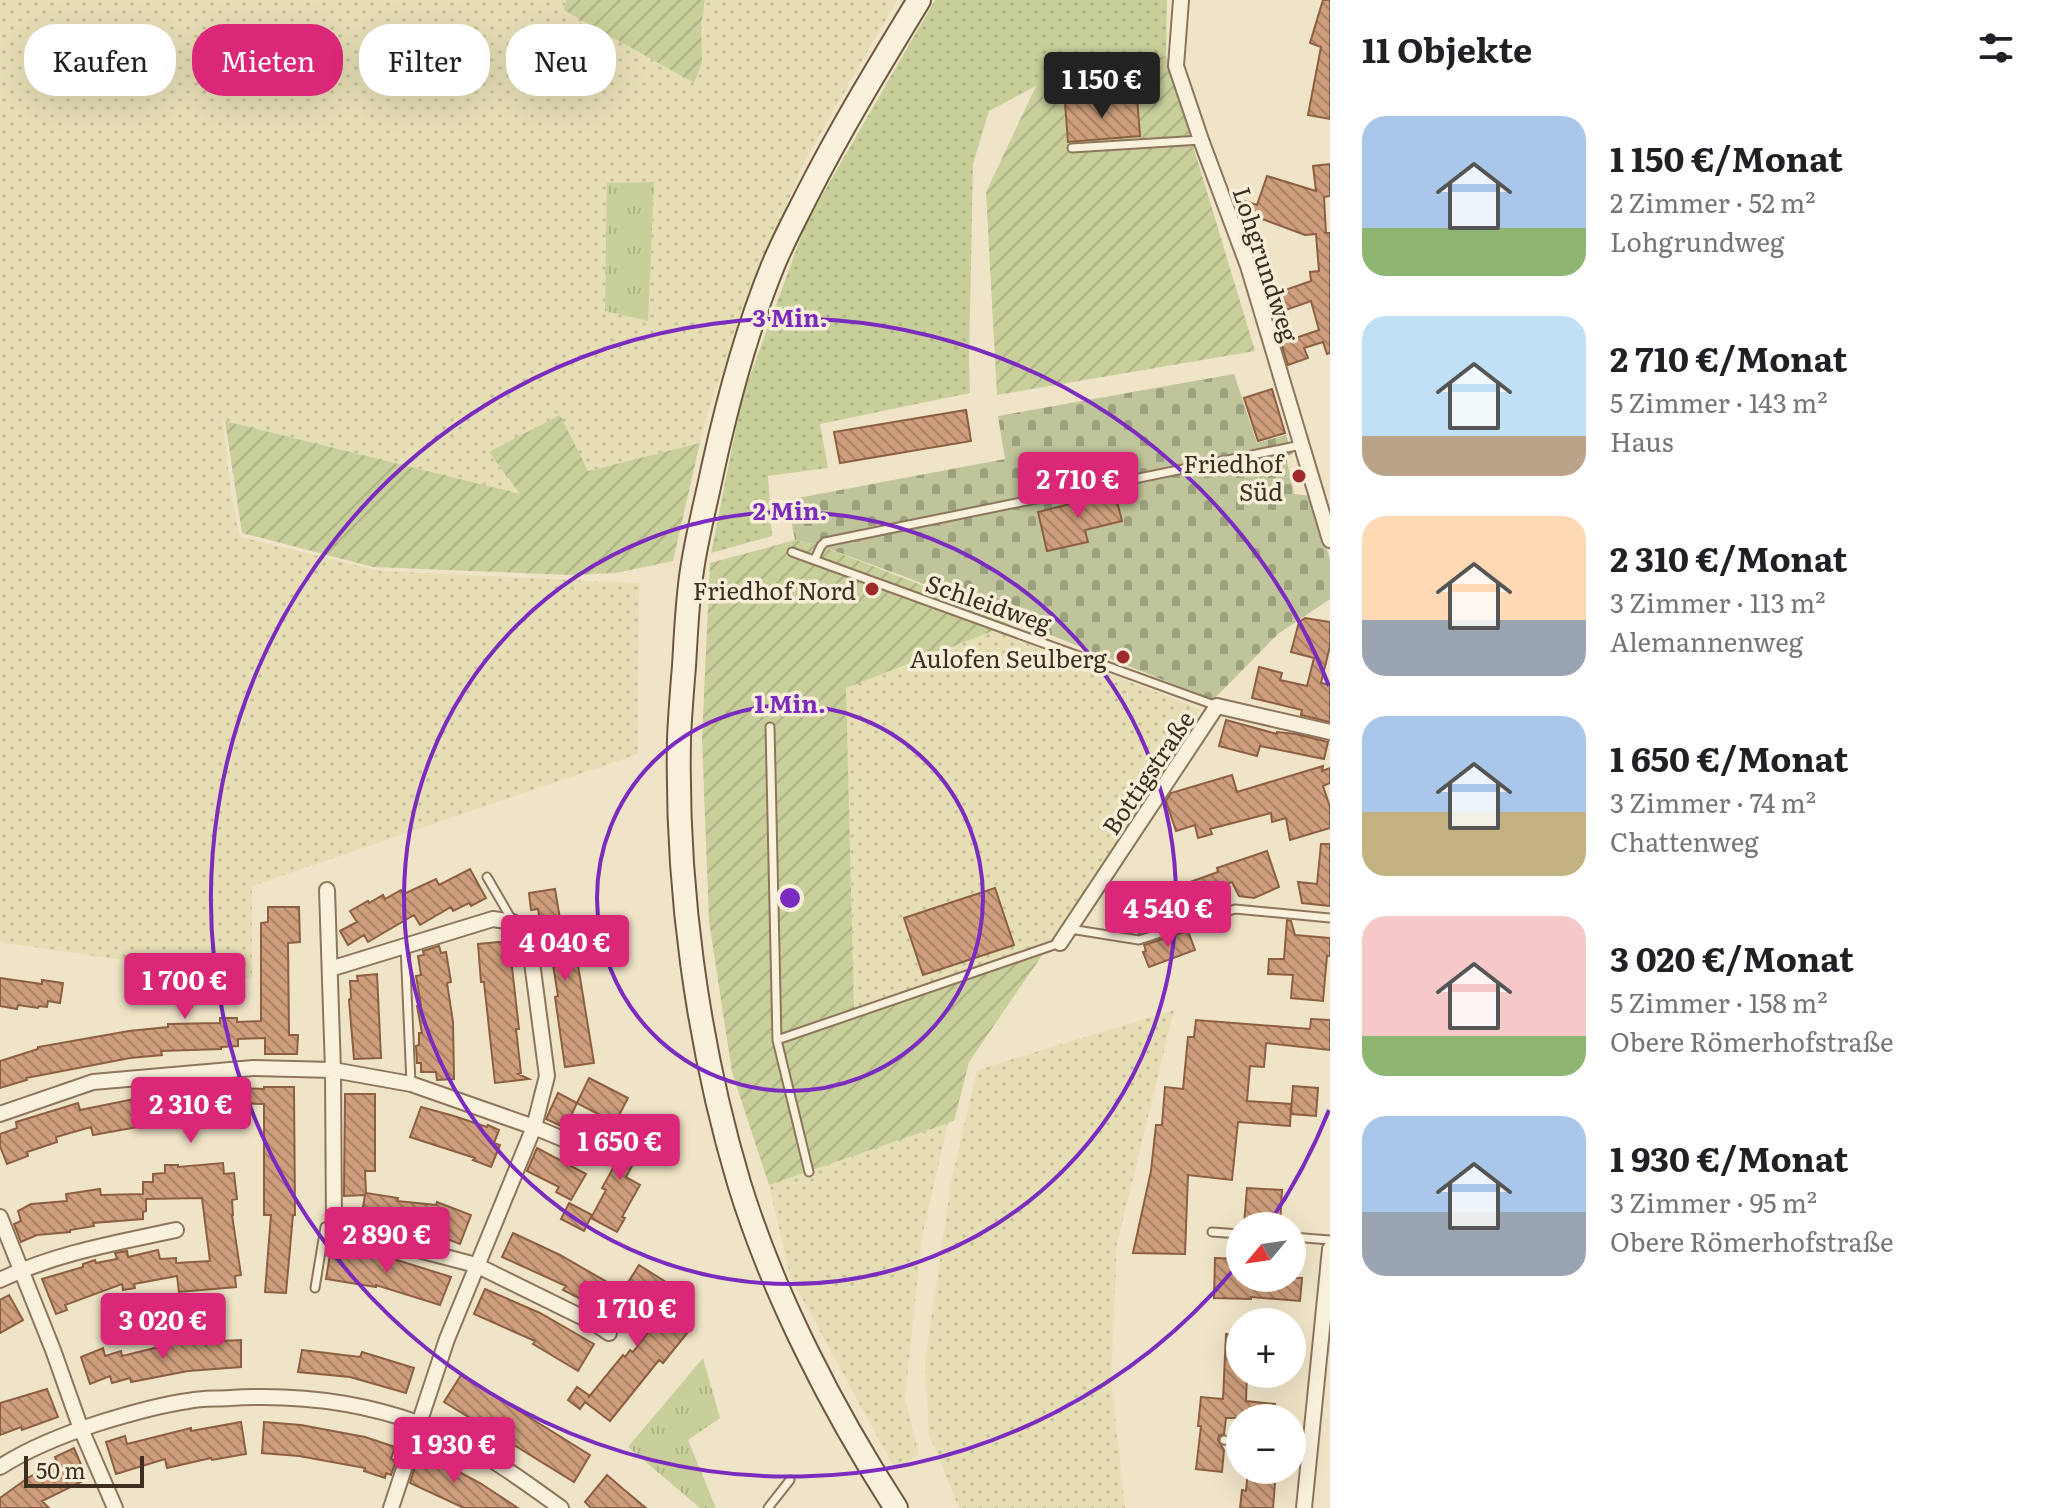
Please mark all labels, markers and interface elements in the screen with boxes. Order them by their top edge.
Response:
text: 11 Objekte [1362,23,1532,73]
chip: Kaufen [24,24,176,96]
chip: Mieten [192,24,343,96]
chip: Filter [359,24,490,96]
chip: Neu [506,24,616,96]
icon: filters [1974,26,2018,70]
pin: 1 150 € [1028,52,1176,120]
text: 1 150 € [1062,58,1142,97]
text: 1 150 €/Monat [1610,132,1843,182]
icon: home [1426,148,1522,244]
street label: Lohgrundweg [1225,182,1309,347]
text: 2 Zimmer · 52 m² [1610,182,1816,221]
text: Lohgrundweg [1610,221,1784,260]
text: 3 Min. [752,299,828,334]
text: 2 710 €/Monat [1610,332,1847,382]
icon: home [1426,348,1522,444]
text: 5 Zimmer · 143 m² [1610,382,1827,421]
text: Haus [1610,421,1673,460]
place label: Friedhof Süd [1183,445,1285,508]
pin: 2 710 € [1004,452,1152,520]
text: 2 710 € [1036,458,1120,497]
marker: Friedhof Süd [1290,467,1308,485]
text: 2 Min. [753,492,827,527]
text: 2 310 €/Monat [1610,532,1848,582]
icon: home [1426,548,1522,644]
street label: Schleidweg [921,564,1057,640]
place label: Friedhof Nord [693,572,856,607]
marker: Friedhof Nord [863,580,881,598]
text: 3 Zimmer · 113 m² [1610,582,1826,621]
text: Alemannenweg [1610,621,1803,660]
place label: Aulofen Seulberg [910,640,1108,675]
marker: Aulofen Seulberg [1114,648,1132,666]
text: 1 Min. [754,685,826,720]
street label: Bottigstraße [1093,703,1201,841]
text: 1 650 €/Monat [1610,732,1849,782]
icon: home [1426,748,1522,844]
text: 3 Zimmer · 74 m² [1610,782,1816,821]
text: Chattenweg [1610,821,1759,860]
pin: 4 540 € [1094,881,1242,949]
centre of rings [776,884,804,912]
text: 4 540 € [1123,887,1213,926]
pin: 4 040 € [491,915,639,983]
text: 4 040 € [519,921,611,960]
text: 3 020 €/Monat [1610,932,1854,982]
icon: home [1426,948,1522,1044]
pin: 1 700 € [111,953,259,1021]
text: 1 700 € [142,959,228,998]
text: 5 Zimmer · 158 m² [1610,982,1828,1021]
text: Obere Römerhofstraße [1610,1021,1894,1060]
pin: 2 310 € [117,1077,265,1145]
text: 2 310 € [149,1083,233,1122]
pin: 1 650 € [546,1114,694,1182]
text: 1 650 € [578,1120,662,1159]
text: 1 930 €/Monat [1610,1132,1849,1182]
icon: home [1426,1148,1522,1244]
text: 3 Zimmer · 95 m² [1610,1182,1817,1221]
pin: 2 890 € [313,1207,461,1275]
north arrow [1226,1212,1306,1292]
map controls [1226,1212,1306,1484]
text: 2 890 € [343,1213,431,1252]
text: Obere Römerhofstraße [1610,1221,1894,1260]
pin: 1 710 € [563,1281,711,1349]
text: 1 710 € [597,1287,677,1326]
pin: 3 020 € [89,1293,237,1361]
text: 3 020 € [119,1299,207,1338]
button: + [1226,1308,1306,1388]
button: − [1226,1404,1306,1484]
pin: 1 930 € [380,1417,528,1485]
text: 1 930 € [412,1423,496,1462]
scale bar [24,1452,144,1488]
text: 50 m [36,1453,86,1486]

